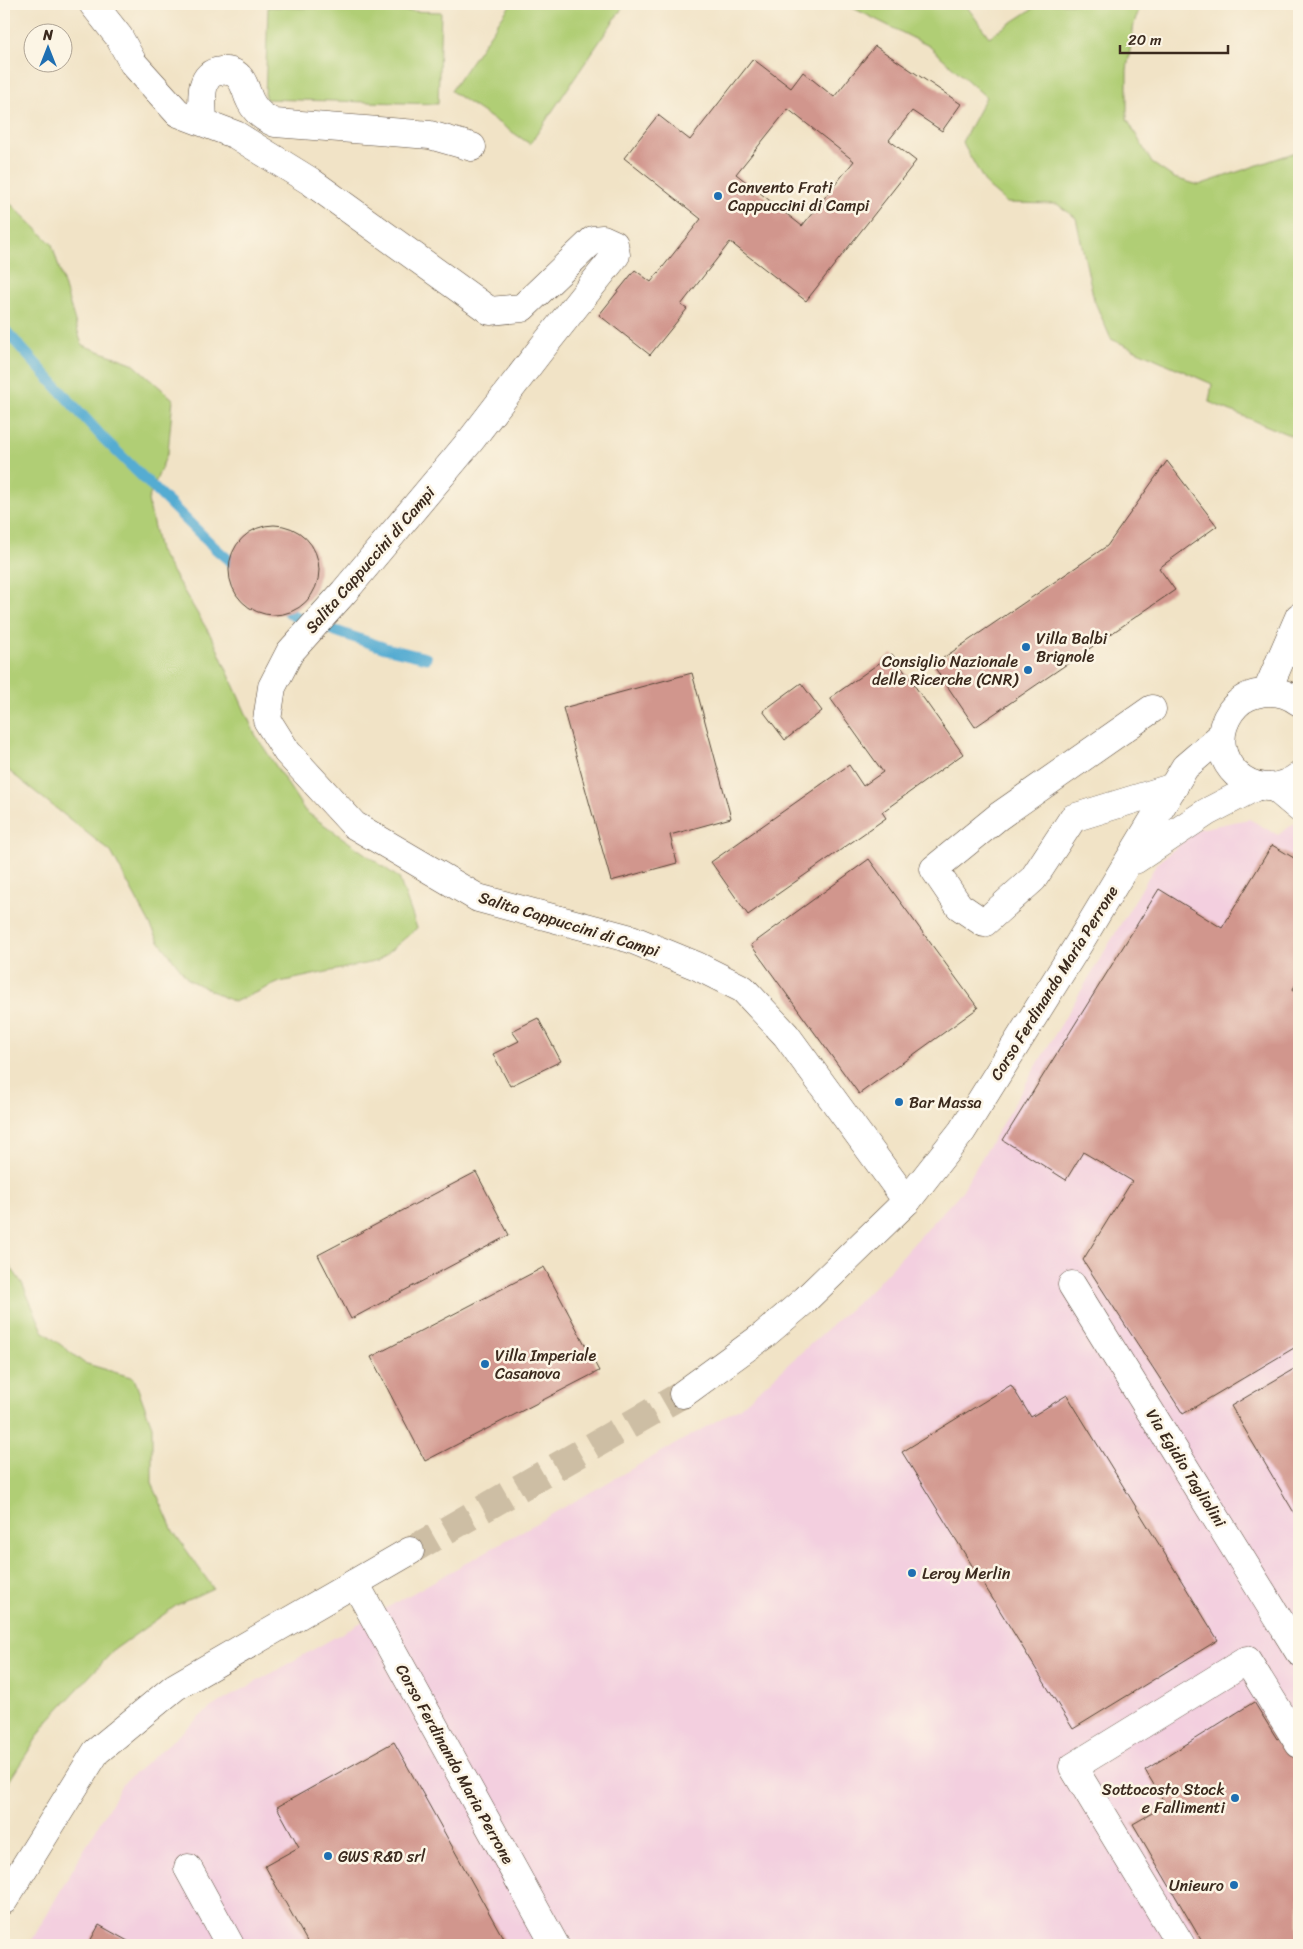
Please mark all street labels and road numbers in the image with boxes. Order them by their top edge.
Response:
street label: Salita Cappuccini di Campi [298,479,443,640]
street label: Corso Ferdinando Maria Perrone [982,879,1126,1086]
street label: Salita Cappuccini di Campi [475,883,663,965]
street label: Via Egidio Tagliolini [1138,1403,1234,1534]
street label: Corso Ferdinando Maria Perrone [388,1658,522,1870]

